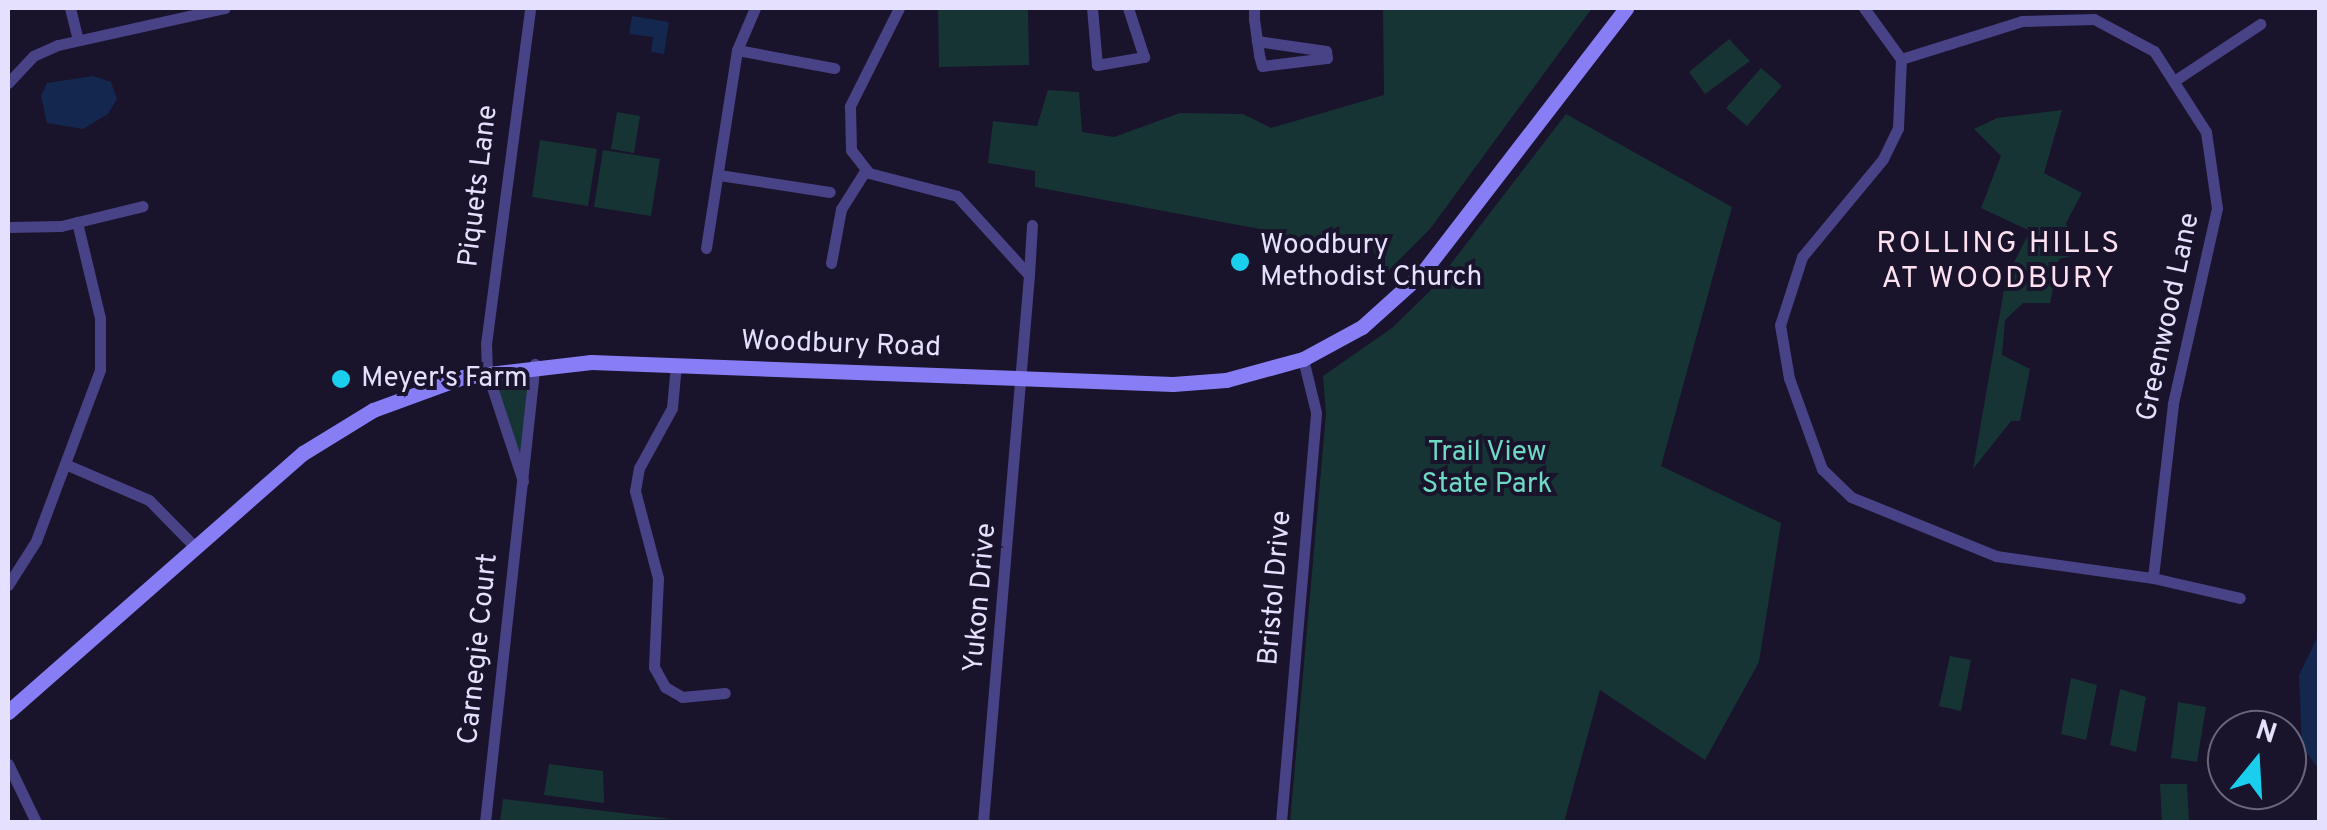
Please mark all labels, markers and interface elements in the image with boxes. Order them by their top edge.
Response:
street label: Piquets Lane [452,103,506,269]
street label: Greenwood Lane [2131,210,2207,424]
district label: ROLLING HILLS AT WOODBURY [1876,227,2122,298]
place label: Woodbury Methodist Church [1260,229,1482,295]
marker: Woodbury Methodist Church [1229,251,1251,273]
street label: Woodbury Road [741,325,941,365]
place label: Meyer's Farm [361,362,528,396]
marker: Meyer's Farm [330,368,352,390]
park label: Trail View State Park [1422,436,1552,502]
street label: Bristol Drive [1252,509,1300,667]
street label: Yukon Drive [958,522,1004,674]
street label: Carnegie Court [452,552,506,746]
north arrow [2207,710,2307,810]
text: N [2251,713,2281,754]

